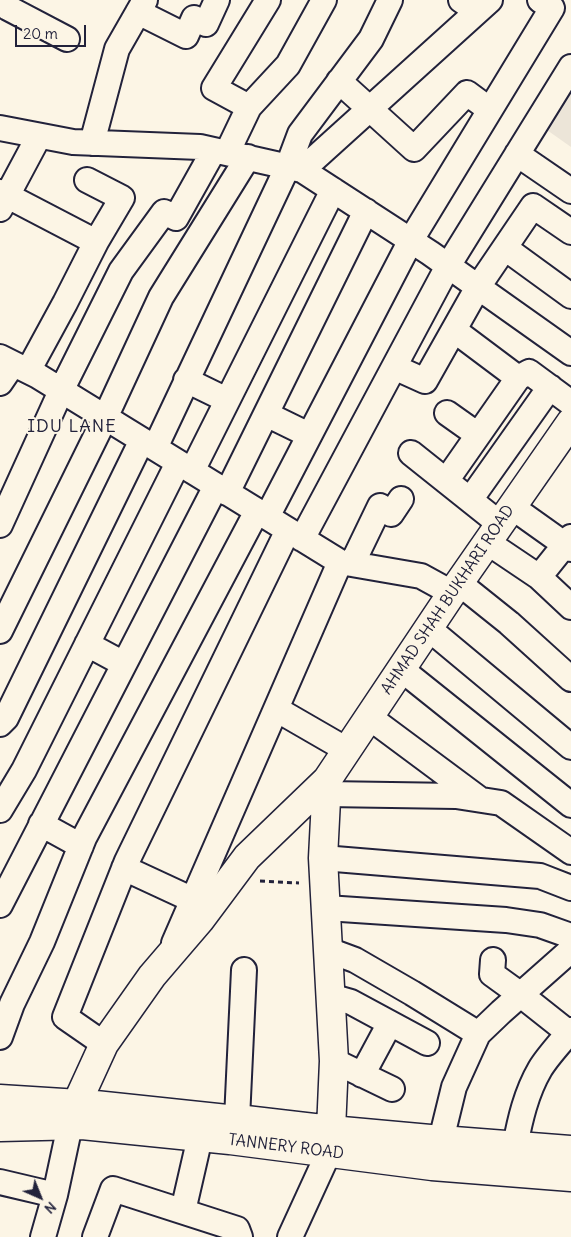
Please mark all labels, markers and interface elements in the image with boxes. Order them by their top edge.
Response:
scale bar [18,15,89,47]
text: 20 m [23,24,58,43]
district label: IDU LANE [26,416,118,438]
street label: AHMAD SHAH BUKHARI ROAD [377,502,519,698]
street label: TANNERY ROAD [227,1130,345,1164]
north arrow [15,1172,65,1222]
text: N [41,1198,60,1218]

